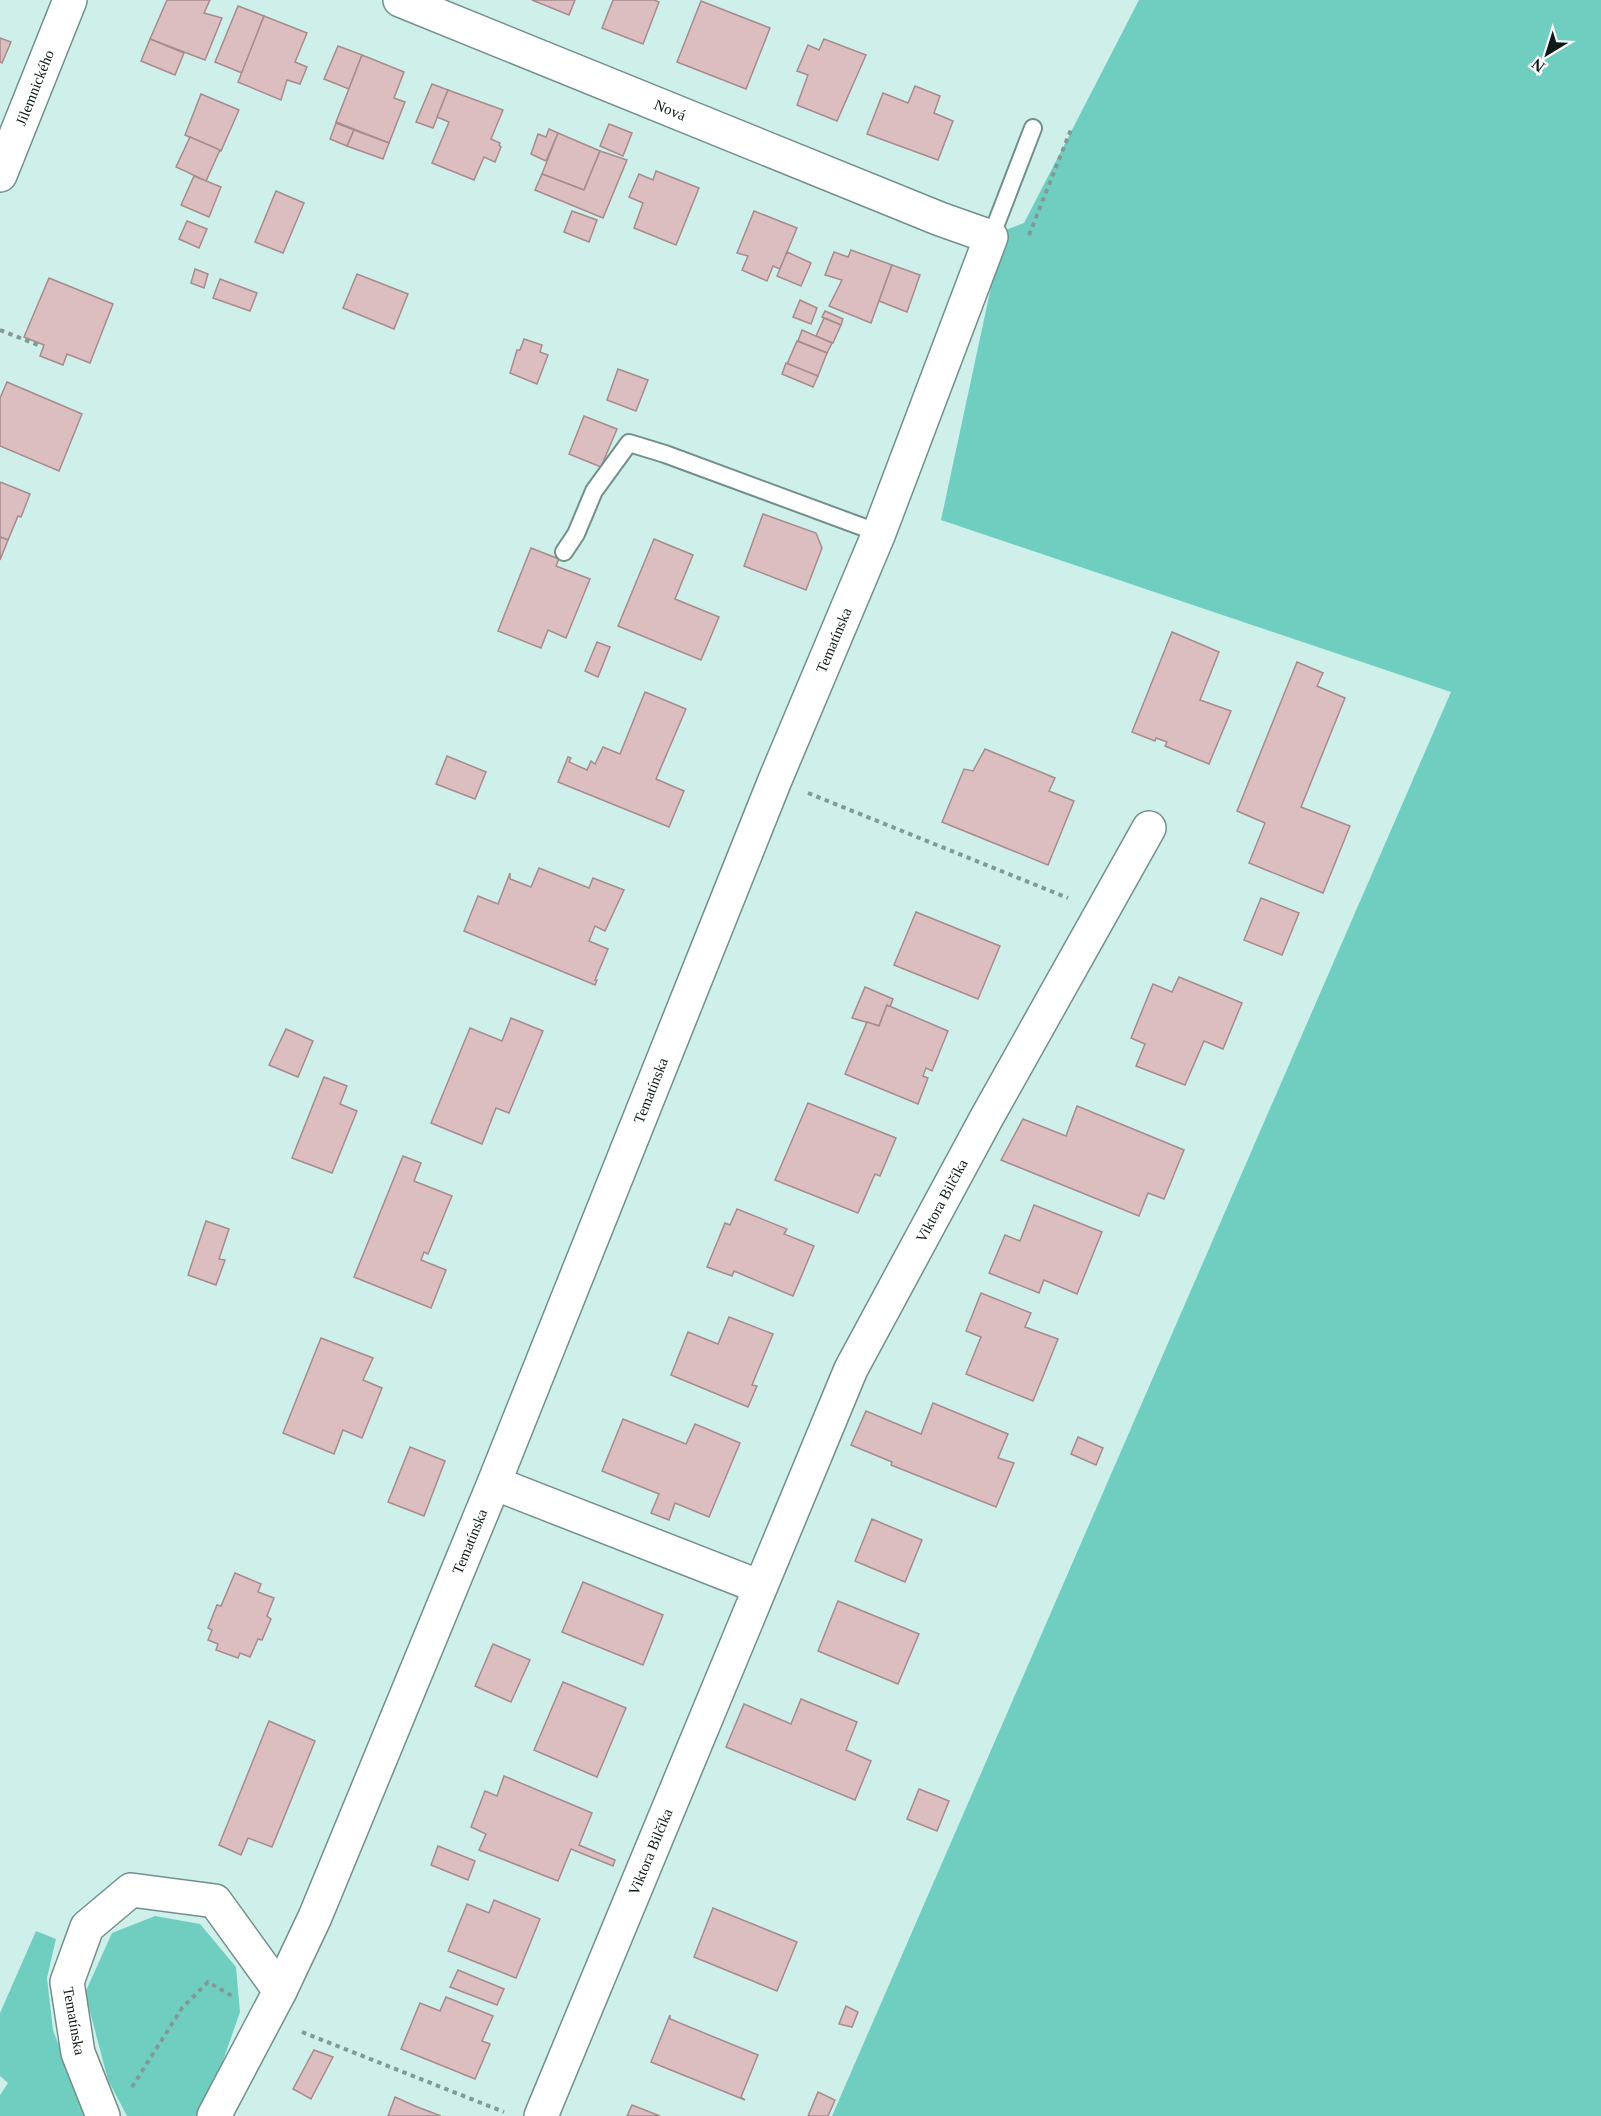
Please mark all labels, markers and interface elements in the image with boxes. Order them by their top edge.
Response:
north arrow [1517,24,1577,84]
street label: Jilemnického [13,48,57,128]
text: N [1528,55,1548,76]
street label: Nová [652,96,688,124]
street label: Tematínska [813,605,855,675]
street label: Tematínska [631,1055,671,1126]
street label: Viktora Bilčíka [913,1156,971,1245]
street label: Tematínska [449,1506,491,1576]
street label: Viktora Bilčíka [626,1806,676,1897]
street label: Tematínska [60,1986,88,2057]

